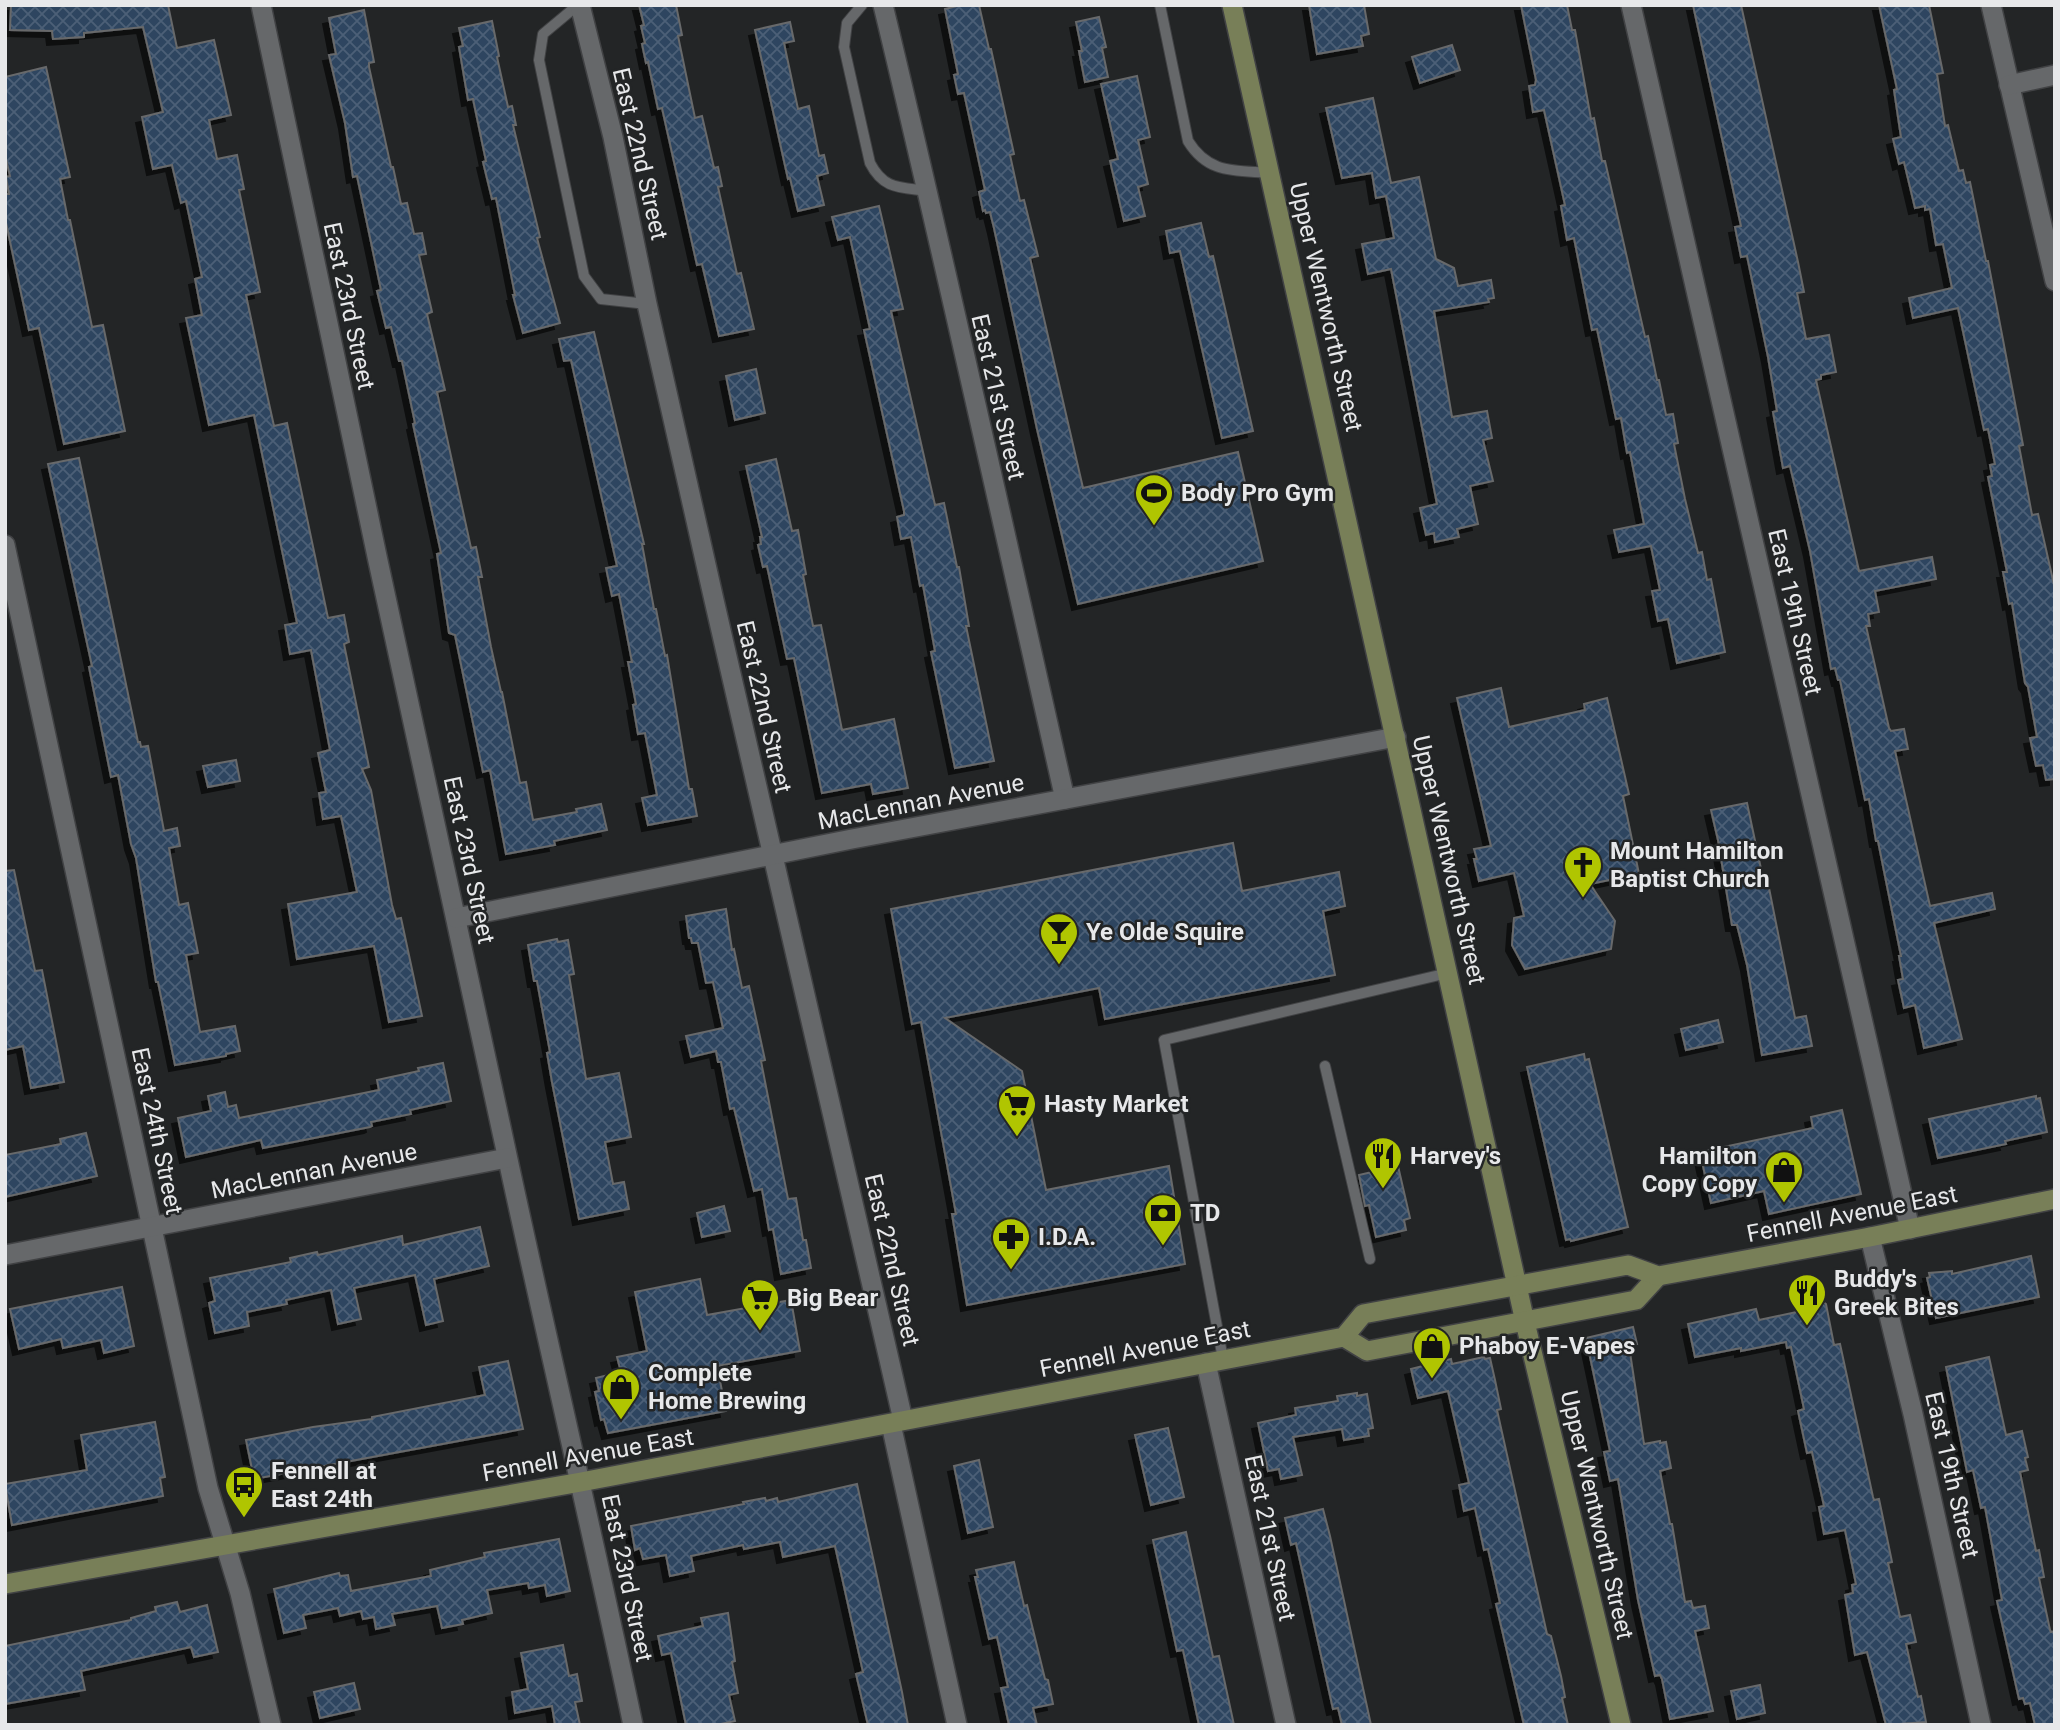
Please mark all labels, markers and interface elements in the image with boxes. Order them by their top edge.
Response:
street label: East 22nd Street [607,65,673,243]
street label: Upper Wentworth Street [1284,180,1368,434]
street label: East 23rd Street [318,220,380,392]
street label: East 21st Street [965,311,1031,483]
sports icon: Body Pro Gym [1133,472,1175,527]
place label: Body Pro Gym [1181,479,1334,507]
street label: East 19th Street [1762,526,1828,698]
street label: East 22nd Street [731,618,797,796]
street label: Upper Wentworth Street [1407,733,1491,987]
street label: MacLennan Avenue [816,768,1026,836]
street label: East 23rd Street [438,774,500,946]
place label: Mount Hamilton Baptist Church [1610,837,1784,893]
church icon: Mount Hamilton Baptist Church [1562,844,1604,899]
bar icon: Ye Olde Squire [1038,911,1080,966]
place label: Ye Olde Squire [1086,918,1244,946]
street label: East 24th Street [126,1045,188,1217]
supermarket icon: Hasty Market [996,1083,1038,1138]
place label: Hasty Market [1044,1090,1189,1118]
restaurant icon: Harvey's [1362,1135,1404,1190]
street label: MacLennan Avenue [209,1137,419,1205]
place label: Harvey's [1410,1142,1501,1170]
place label: Hamilton Copy Copy [1642,1142,1758,1198]
shop icon: Hamilton Copy Copy [1763,1149,1805,1204]
street label: East 22nd Street [859,1171,925,1349]
street label: Fennell Avenue East [1744,1180,1960,1248]
bank icon: TD [1142,1192,1184,1247]
place label: TD [1190,1199,1220,1227]
pharmacy icon: I.D.A. [990,1216,1032,1271]
place label: I.D.A. [1038,1223,1096,1251]
place label: Buddy's Greek Bites [1834,1265,1959,1321]
restaurant icon: Buddy's Greek Bites [1786,1272,1828,1327]
supermarket icon: Big Bear [739,1277,781,1332]
place label: Big Bear [787,1284,878,1312]
street label: Fennell Avenue East [1037,1315,1253,1383]
shop icon: Phaboy E-Vapes [1411,1325,1453,1380]
place label: Phaboy E-Vapes [1459,1332,1635,1360]
place label: Complete Home Brewing [648,1359,806,1415]
shop icon: Complete Home Brewing [600,1366,642,1421]
street label: Upper Wentworth Street [1555,1388,1639,1642]
street label: East 19th Street [1919,1389,1985,1561]
street label: Fennell Avenue East [480,1423,696,1487]
street label: East 21st Street [1239,1452,1301,1624]
place label: Fennell at East 24th [271,1457,376,1513]
bus stop icon: Fennell at East 24th [223,1464,265,1519]
street label: East 23rd Street [596,1492,658,1664]

